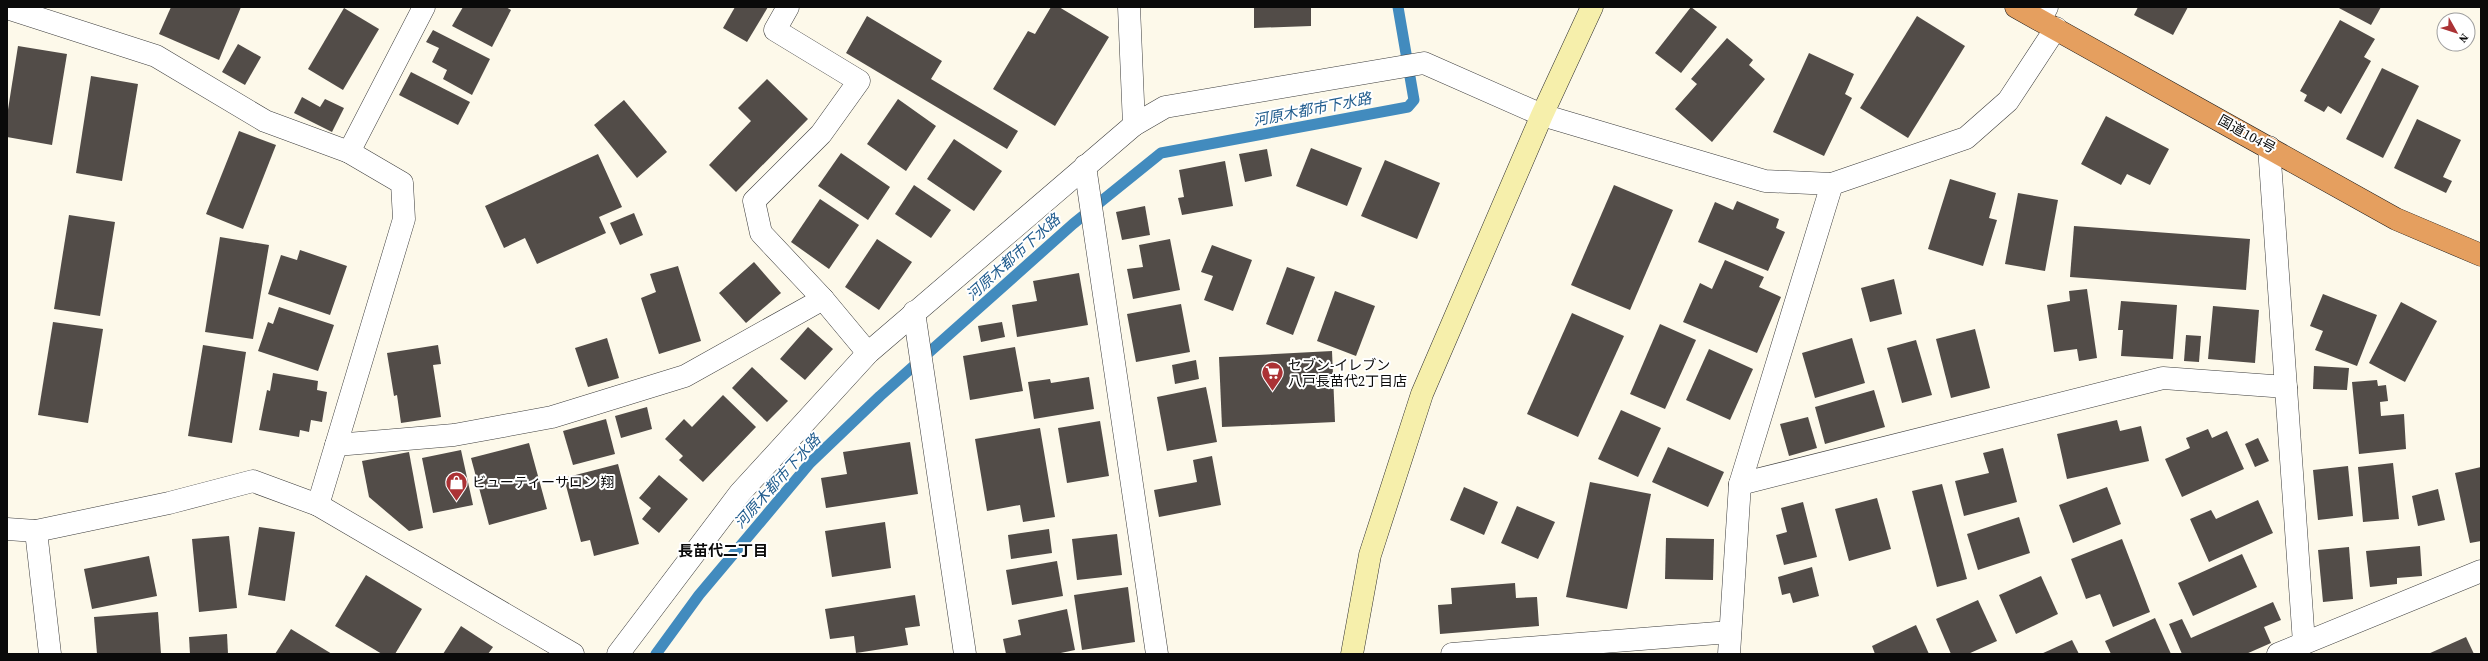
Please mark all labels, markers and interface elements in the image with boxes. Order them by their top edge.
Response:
north arrow [2436,12,2476,52]
text: N [2455,30,2472,46]
water label: 河原木都市下水路 [1251,87,1375,131]
street label: 国道104号 [2215,110,2279,158]
water label: 河原木都市下水路 [961,208,1066,305]
place label: セブン-イレブン 八戸長苗代2丁目店 [1288,355,1407,391]
supermarket icon: セブン-イレブン 八戸長苗代2丁目店 [1259,360,1285,393]
water label: 河原木都市下水路 [729,428,826,533]
shop icon: ビューティーサロン 翔 [444,469,470,502]
place label: ビューティーサロン 翔 [472,472,614,492]
district label: 長苗代二丁目 [678,540,768,561]

